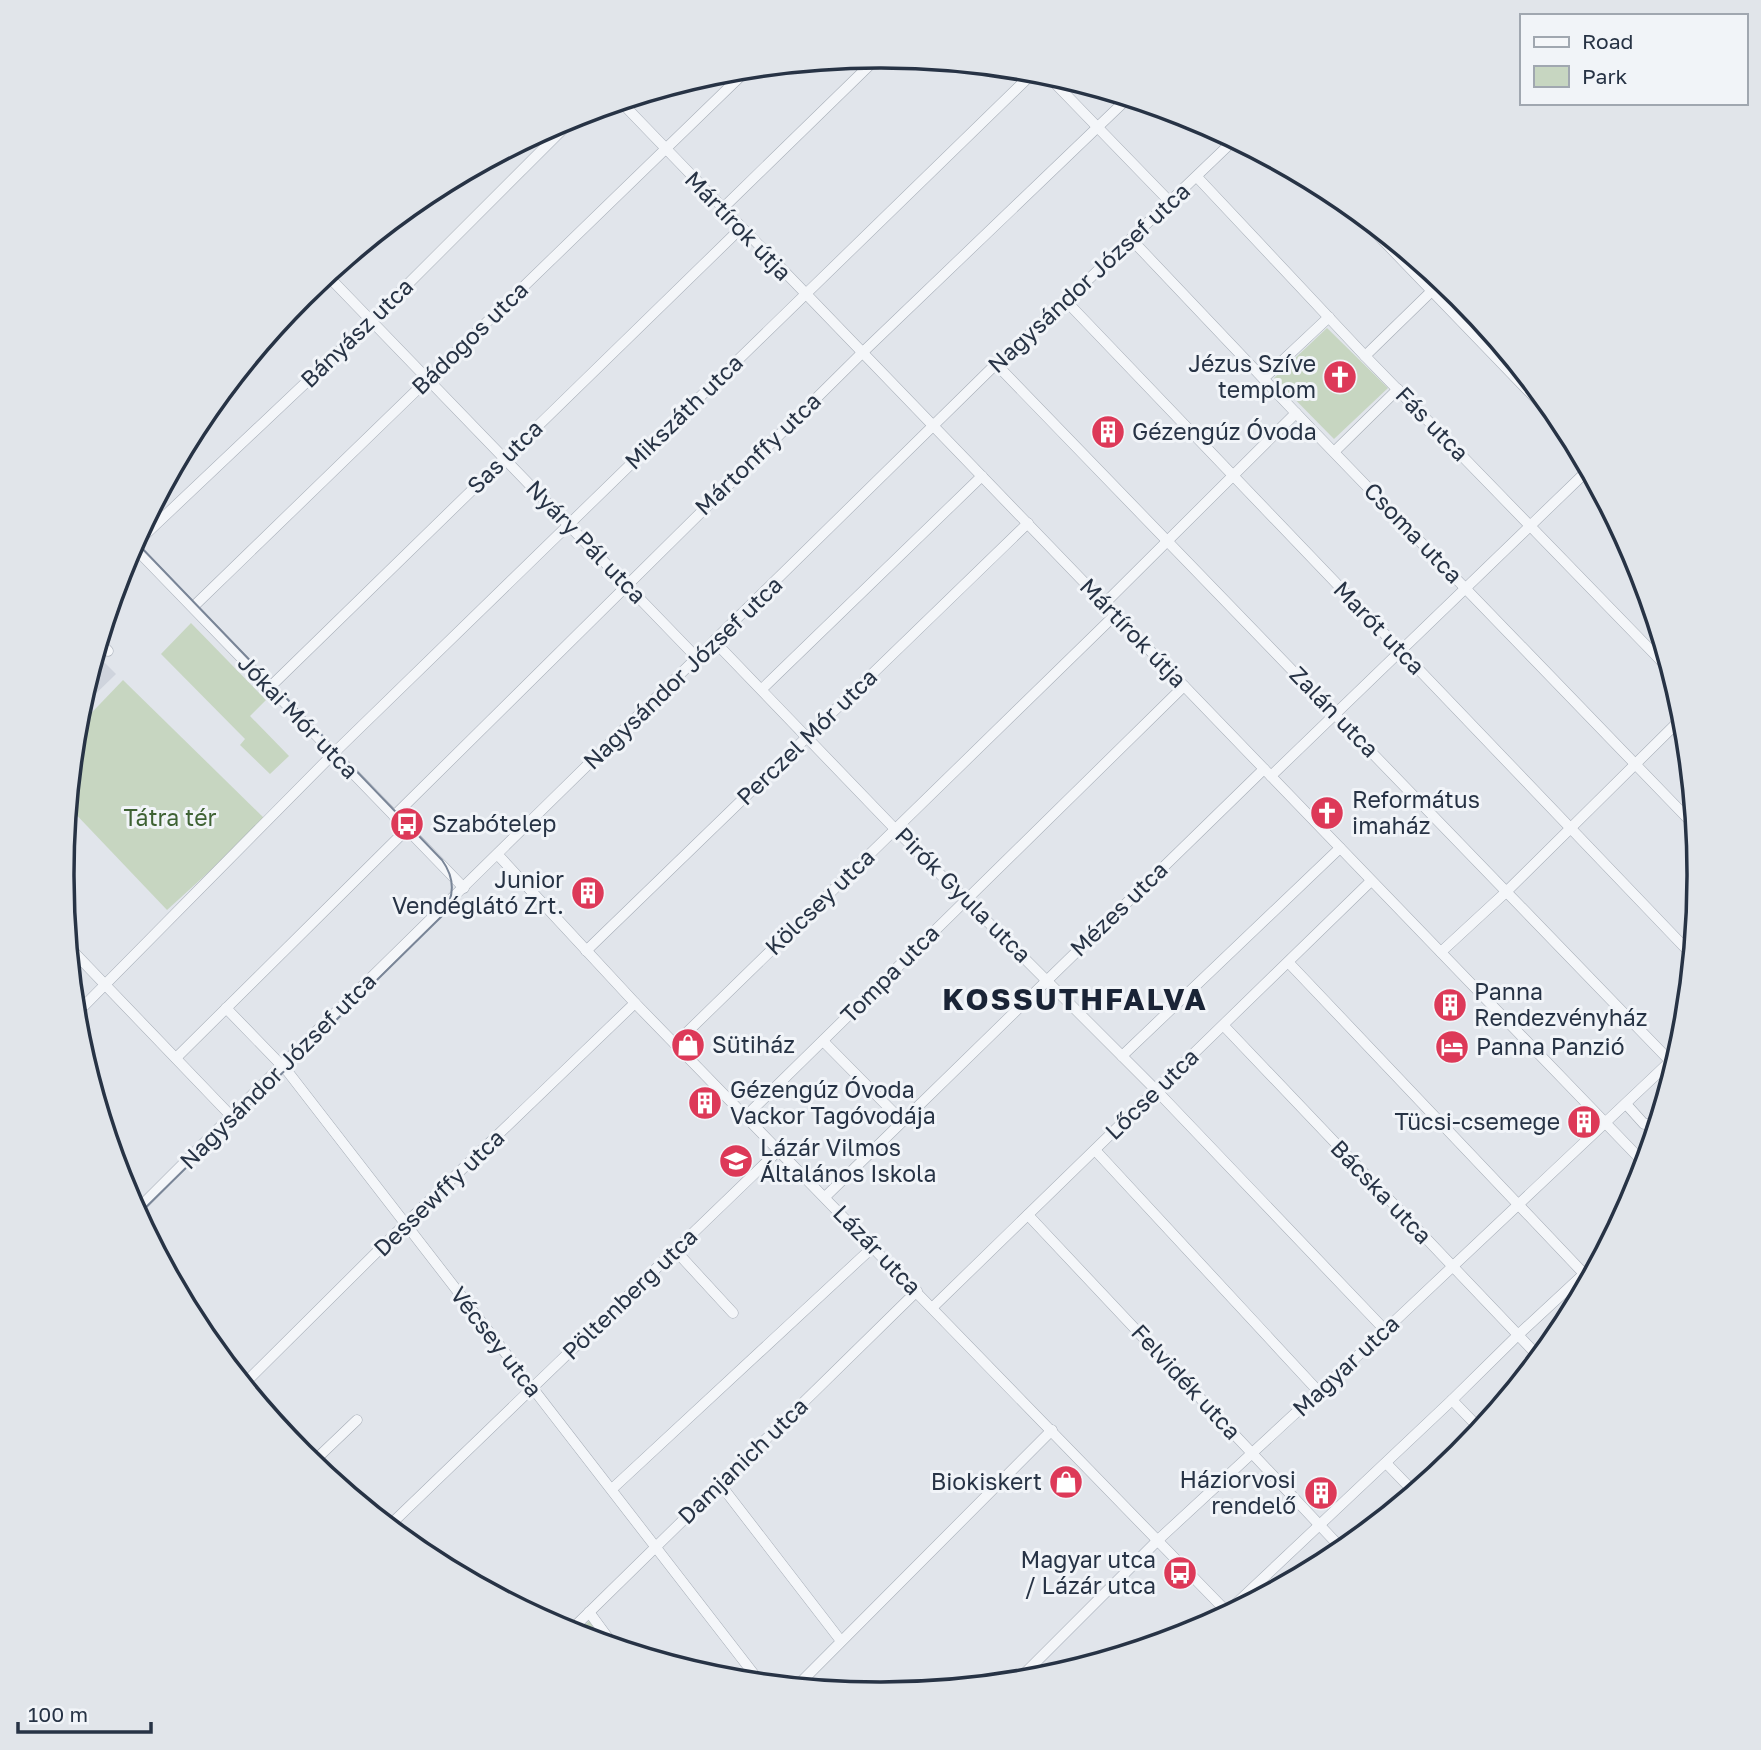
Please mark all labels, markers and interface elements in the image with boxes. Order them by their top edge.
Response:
legend [1520,14,1747,105]
text: Road [1582,28,1633,54]
text: Park [1582,63,1628,89]
street label: Mártírok útja [680,165,798,286]
street label: Nagysándor József utca [982,176,1195,378]
street label: Bányász utca [294,272,418,393]
street label: Bádogos utca [405,275,533,400]
street label: Mikszáth utca [618,348,748,475]
place label: Jézus Szíve templom [1188,349,1316,403]
church icon: Jézus Szíve templom [1321,358,1359,396]
street label: Fás utca [1390,380,1475,466]
street label: Mártonffy utca [689,386,826,520]
street label: Sas utca [461,413,548,499]
building icon: Gézengúz Óvoda [1089,413,1127,451]
place label: Gézengúz Óvoda [1132,417,1317,445]
street label: Nyáry Pál utca [521,474,653,609]
street label: Csoma utca [1359,476,1469,589]
street label: Nagysándor József utca [577,570,788,775]
street label: Mártírok útja [1075,572,1193,693]
street label: Marót utca [1328,575,1431,680]
street label: Jókai Mór utca [233,649,365,784]
street label: Zalán utca [1284,660,1385,763]
street label: Perczel Mór utca [730,662,882,810]
place label: Református imaház [1352,785,1480,839]
church icon: Református imaház [1308,794,1346,832]
park label: Tátra tér [123,803,217,831]
bus stop icon: Szabótelep [388,805,426,843]
place label: Szabótelep [432,809,556,837]
street label: Pirók Gyula utca [890,821,1037,968]
street label: Kölcsey utca [759,842,880,960]
street label: Mézes utca [1064,855,1173,962]
place label: Junior Vendéglátó Zrt. [392,865,564,919]
building icon: Junior Vendéglátó Zrt. [569,874,607,912]
street label: Tompa utca [834,918,944,1028]
street label: Nagysándor József utca [173,966,381,1174]
place label: Panna Rendezvényház [1474,977,1648,1031]
district label: KOSSUTHFALVA [942,981,1208,1017]
building icon: Panna Rendezvényház [1431,986,1469,1024]
shop icon: Sütiház [669,1026,707,1064]
hotel icon: Panna Panzió [1433,1028,1471,1066]
place label: Sütiház [712,1030,795,1058]
place label: Panna Panzió [1476,1032,1625,1060]
street label: Lőcse utca [1099,1042,1204,1145]
place label: Gézengúz Óvoda Vackor Tagóvodája [730,1075,936,1129]
building icon: Gézengúz Óvoda Vackor Tagóvodája [686,1084,724,1122]
building icon: Tücsi-csemege [1565,1103,1603,1141]
place label: Tücsi-csemege [1395,1107,1560,1135]
street label: Dessewffy utca [367,1123,509,1262]
place label: Lázár Vilmos Általános Iskola [760,1133,936,1187]
street label: Bácska utca [1325,1134,1438,1249]
school or university icon: Lázár Vilmos Általános Iskola [717,1142,755,1180]
street label: Lázár utca [828,1198,928,1300]
street label: Pöltenberg utca [556,1222,703,1365]
street label: Vécsey utca [445,1281,549,1402]
street label: Magyar utca [1286,1309,1404,1422]
street label: Felvidék utca [1126,1318,1247,1445]
street label: Damjanich utca [671,1391,813,1529]
shop icon: Biokiskert [1047,1463,1085,1501]
place label: Háziorvosi rendelő [1180,1465,1296,1519]
place label: Biokiskert [931,1467,1042,1495]
building icon: Háziorvosi rendelő [1302,1474,1340,1512]
place label: Magyar utca / Lázár utca [1021,1545,1156,1599]
bus stop icon: Magyar utca / Lázár utca [1161,1554,1199,1592]
scale bar [18,1690,150,1734]
text: 100 m [28,1701,88,1727]

